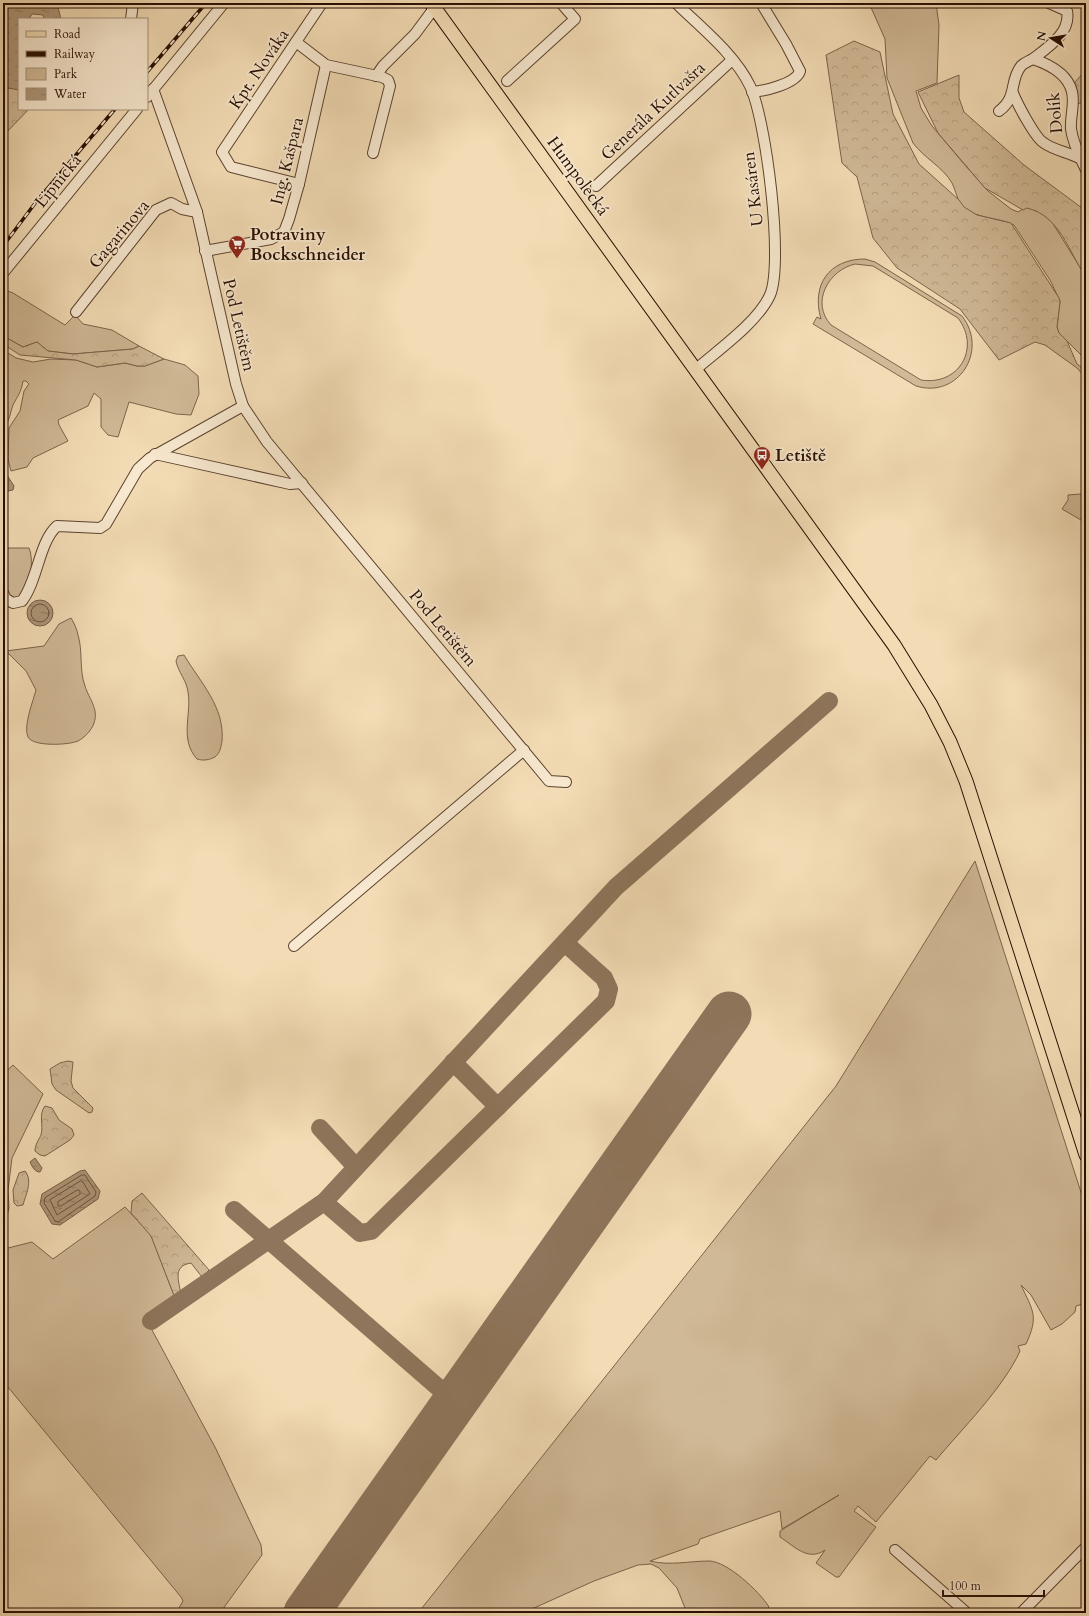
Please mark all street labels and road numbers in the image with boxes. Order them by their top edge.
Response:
street label: Kpt. Nováka [224,24,295,114]
street label: Generála Kutlvašra [596,56,711,166]
street label: Dolík [1042,91,1068,135]
street label: Ing. Kašpara [265,114,309,207]
street label: Humpolecká [542,132,615,221]
street label: Lipnická [29,149,87,213]
street label: U Kasáren [737,150,769,228]
street label: Gagarinova [83,194,155,273]
street label: Pod Letištěm [217,277,261,374]
street label: Pod Letištěm [404,585,482,672]

